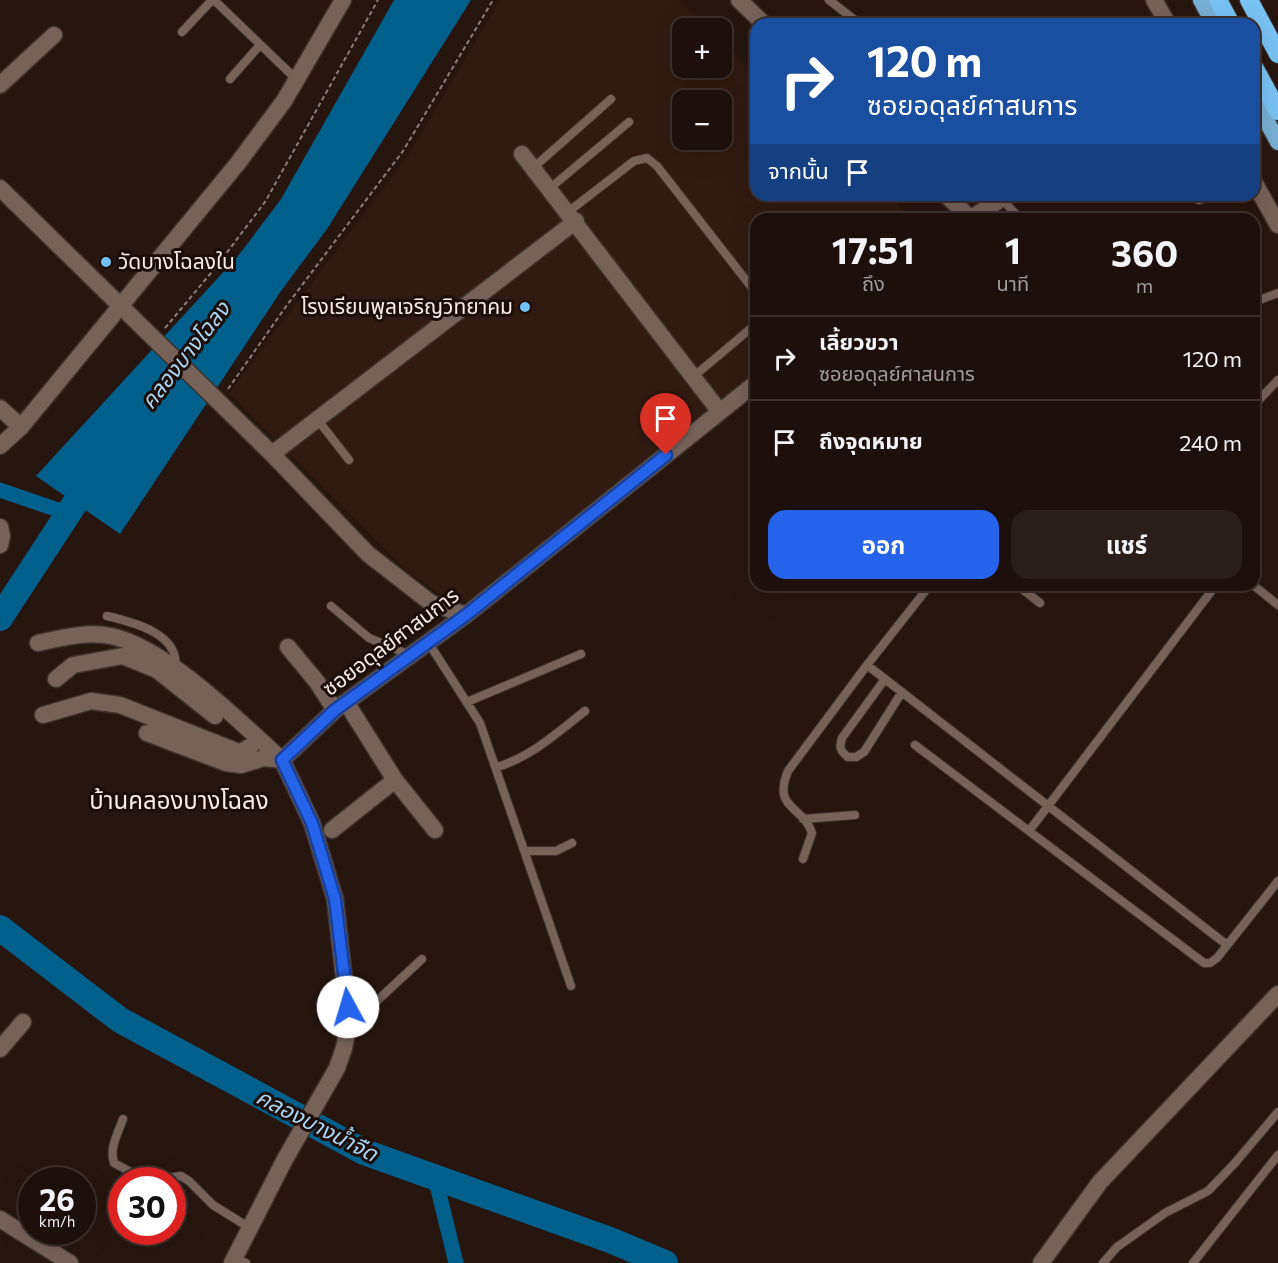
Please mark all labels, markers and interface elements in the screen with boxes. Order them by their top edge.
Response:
map controls [672,18,732,150]
button: + [672,18,732,78]
text: 120 m [867,34,982,86]
icon: right [768,42,846,120]
text: ซอยอดุลย์ศาสนการ [867,88,1077,121]
button: − [672,90,732,150]
icon: arrive [841,156,874,189]
text: จากนั้น [768,157,829,184]
text: 17:51 [832,227,915,271]
text: 1 [1005,227,1021,271]
text: 360 [1111,230,1178,274]
place label: วัดบางโฉลงใน [118,248,235,273]
marker: วัดบางโฉลงใน [99,255,113,269]
text: ถึง [862,271,885,295]
text: นาที [997,271,1029,295]
text: m [1136,273,1153,297]
place label: โรงเรียนพูลเจริญวิทยาคม [301,293,513,320]
water label: คลองบางโฉลง [134,295,236,414]
marker: โรงเรียนพูลเจริญวิทยาคม [518,300,532,314]
text: เลี้ยวขวา [819,328,899,355]
icon: right [768,342,801,375]
text: 120 m [1183,345,1242,372]
text: ซอยอดุลย์ศาสนการ [819,361,975,385]
pin [640,393,691,455]
icon: arrive [649,402,682,435]
icon: arrive [768,426,801,459]
text: ถึงจุดหมาย [819,427,923,454]
text: 240 m [1179,429,1242,456]
button: ออก [768,510,999,579]
button: แชร์ [1011,510,1242,579]
street label: ซอยอดุลย์ศาสนการ [317,582,464,702]
district label: บ้านคลองบางโฉลง [89,785,269,814]
position arrow [316,975,380,1039]
water label: คลองบางน้ำจืด [252,1082,384,1167]
speed limit sign: 30 [108,1167,186,1245]
text: 26 [39,1180,75,1217]
text: km/h [39,1212,75,1230]

